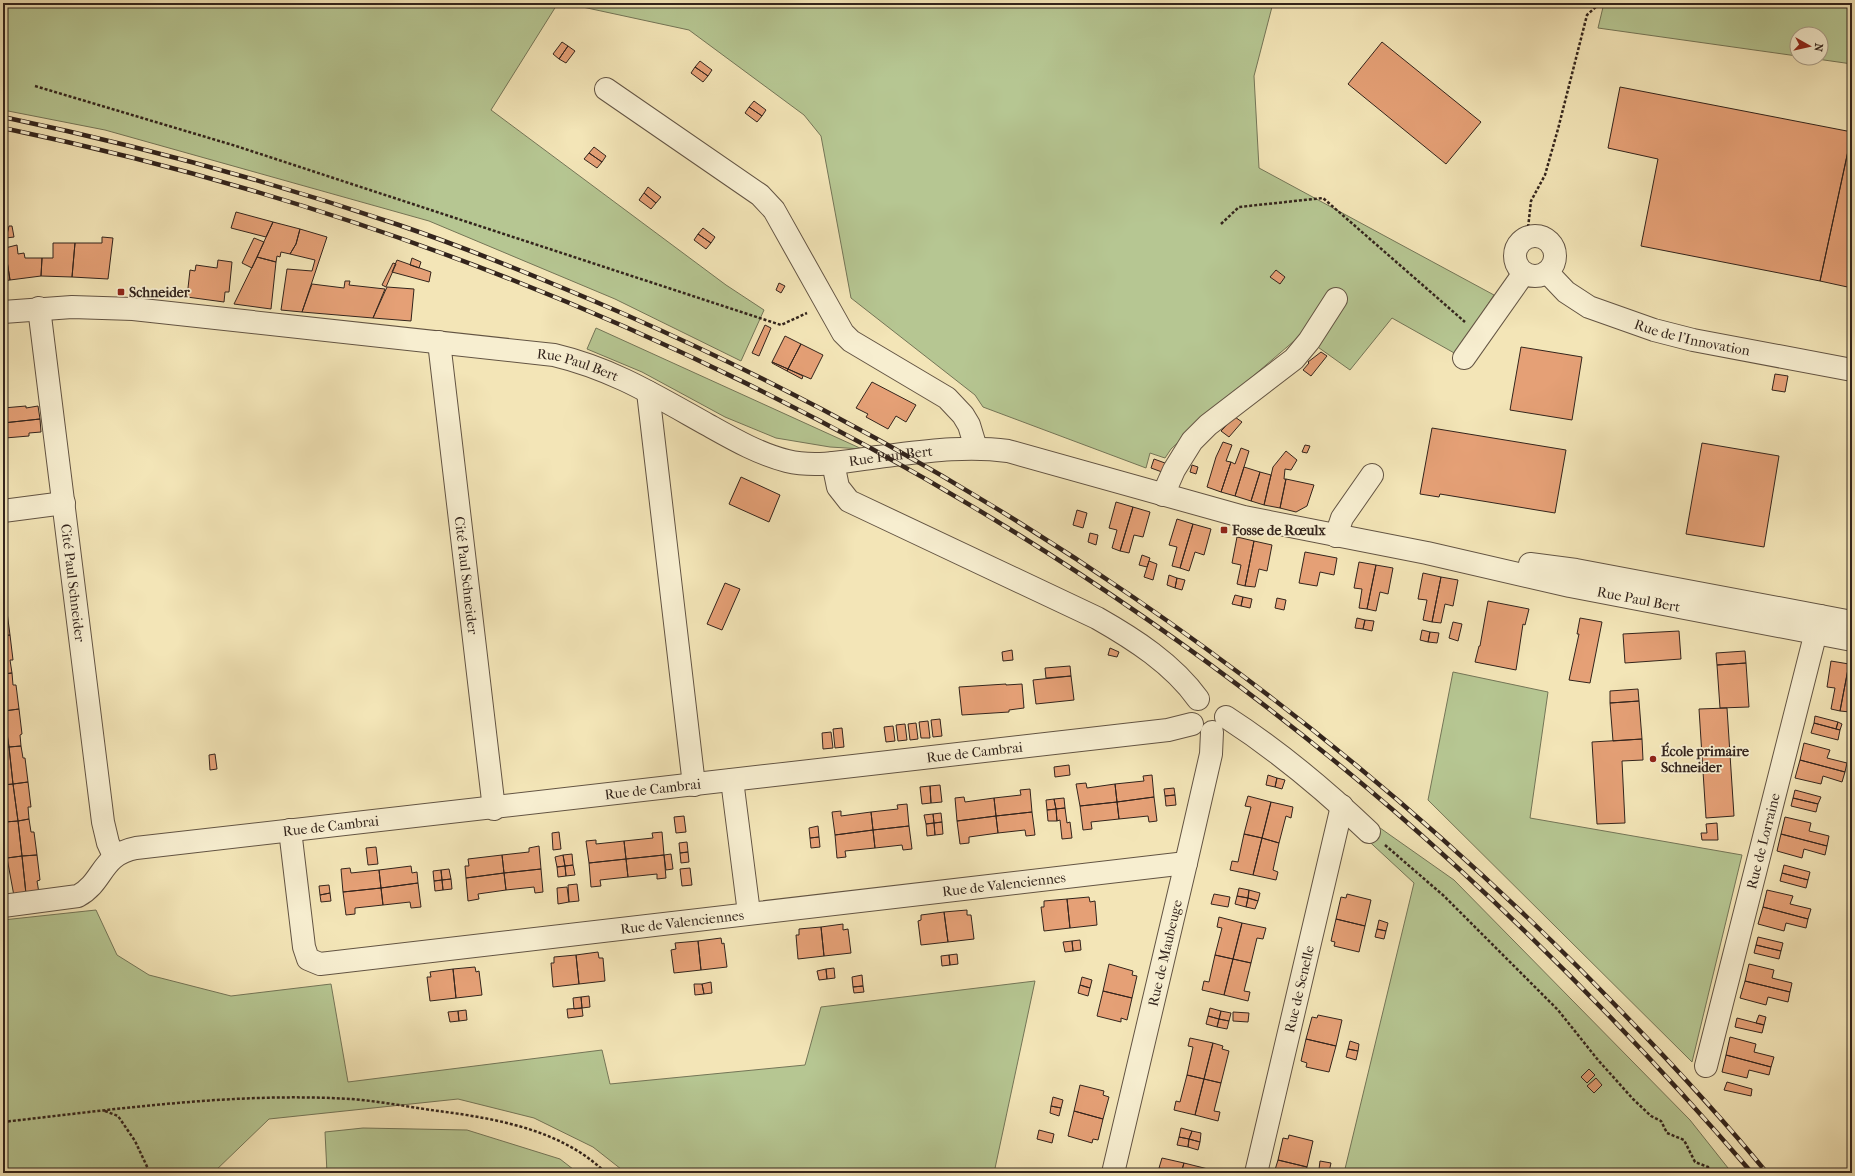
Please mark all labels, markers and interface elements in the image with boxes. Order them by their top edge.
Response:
north arrow [1789,26,1829,66]
text: N [1811,42,1825,53]
place label: Schneider [129,284,191,301]
marker: Schneider [116,287,126,297]
street label: Rue de l'Innovation [1632,316,1751,360]
street label: Rue Paul Bert [536,345,621,385]
street label: Rue Paul Bert [848,443,933,470]
street label: Cité Paul Schneider [451,515,481,635]
place label: Fosse de Rœulx [1231,522,1326,539]
street label: Cité Paul Schneider [57,523,89,643]
marker: Fosse de Rœulx [1219,525,1229,535]
street label: Rue Paul Bert [1596,583,1682,616]
street label: Rue de Cambrai [926,739,1024,767]
place label: École primaire Schneider [1661,742,1749,776]
marker: École primaire Schneider [1648,754,1658,764]
street label: Rue de Cambrai [604,775,702,803]
street label: Rue de Lorraine [1743,791,1784,891]
street label: Rue de Cambrai [282,812,380,840]
street label: Rue de Valenciennes [941,869,1067,900]
street label: Rue de Maubeuge [1145,898,1186,1008]
street label: Rue de Valenciennes [619,907,745,938]
street label: Rue de Senelle [1281,944,1318,1034]

